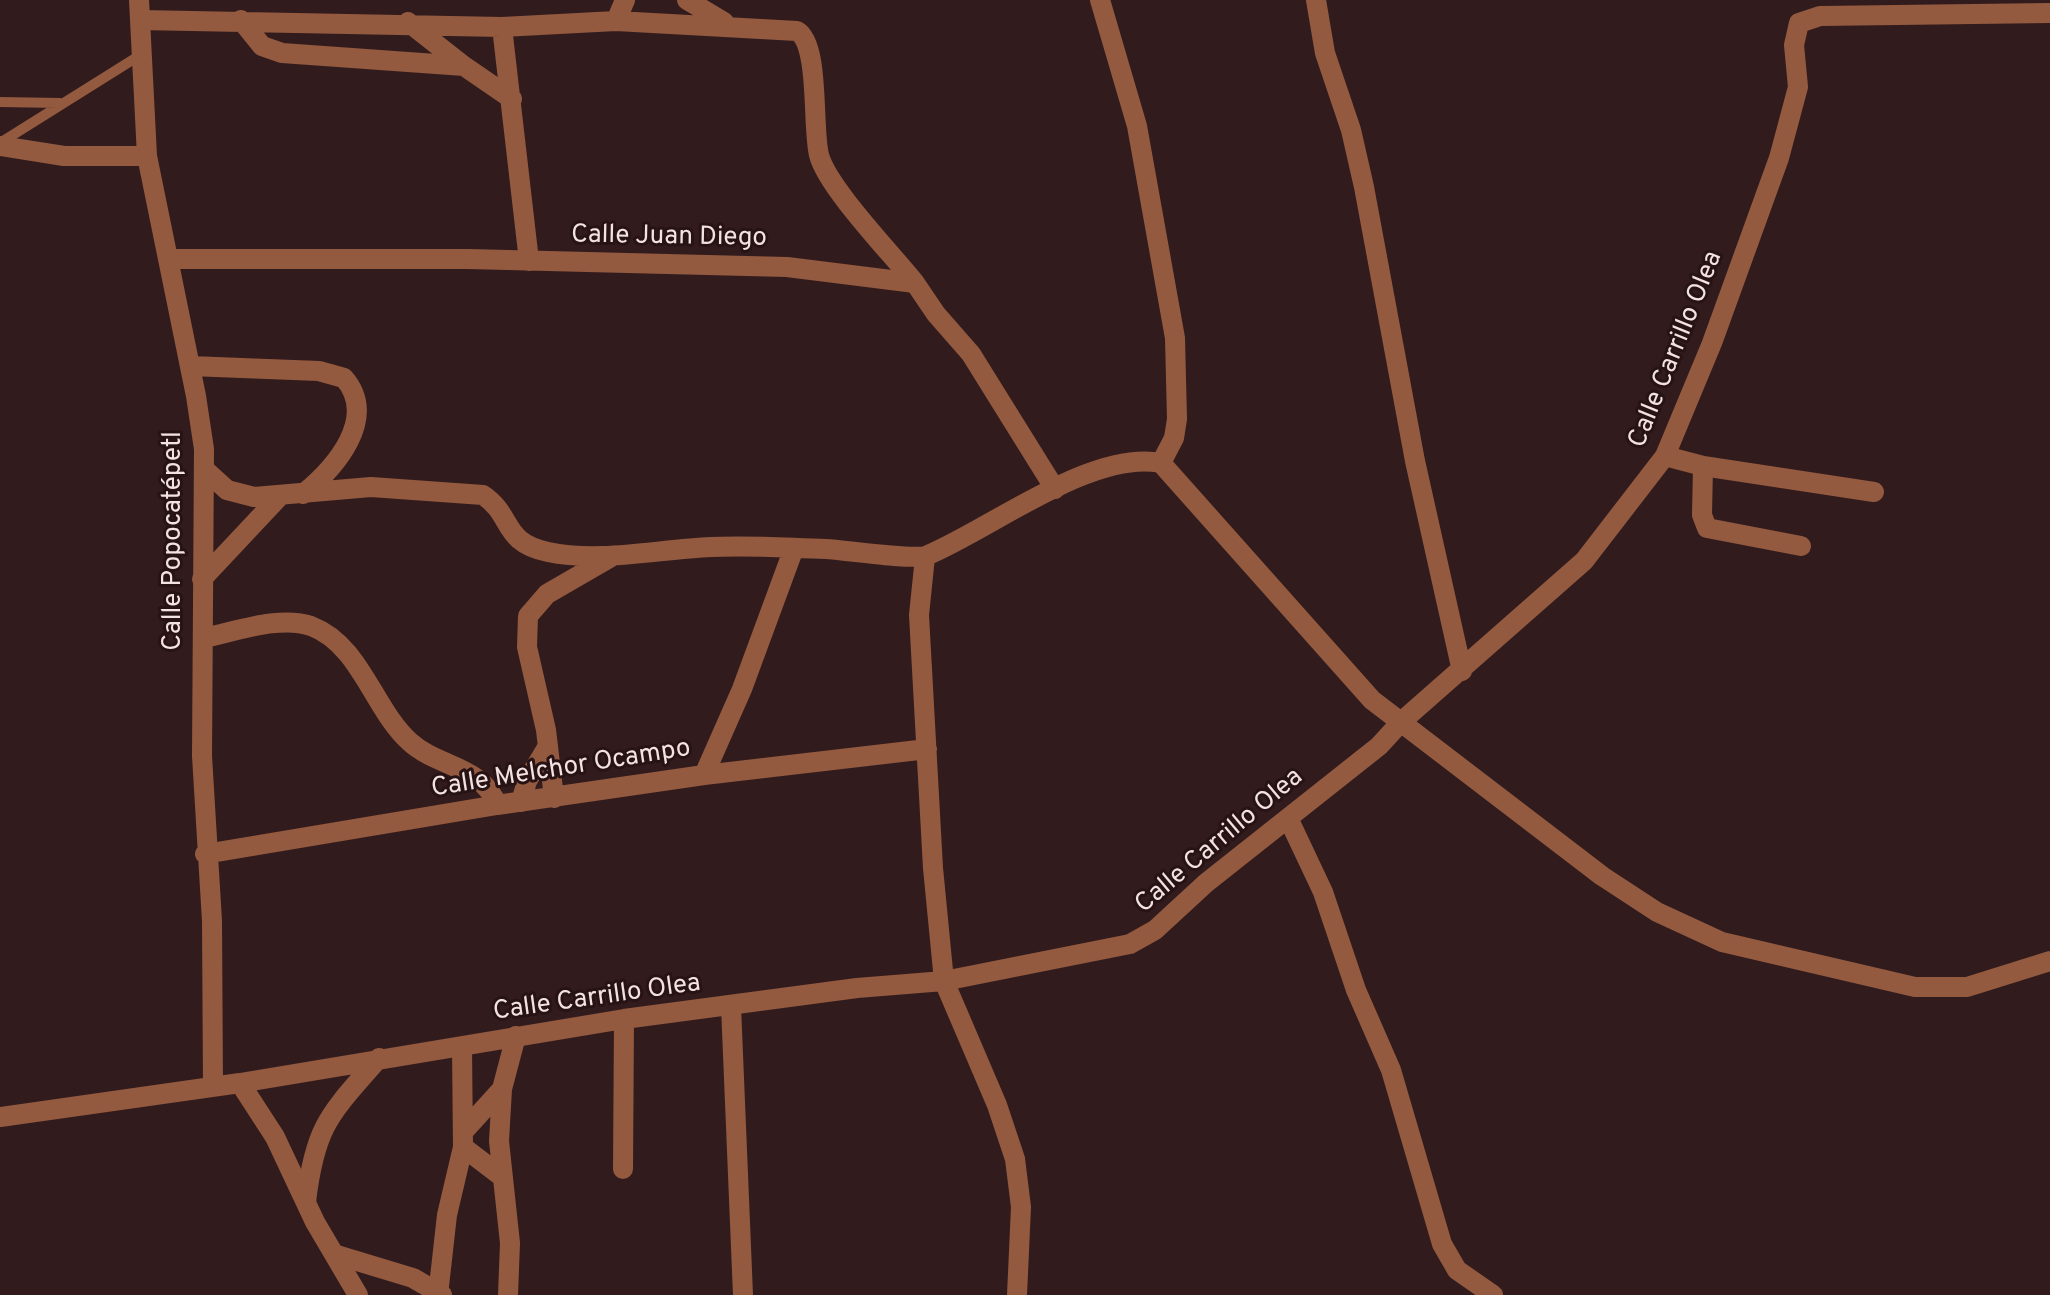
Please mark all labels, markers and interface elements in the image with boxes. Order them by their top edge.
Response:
street label: Calle Juan Diego [571,221,767,255]
street label: Calle Carrillo Olea [1623,247,1731,453]
street label: Calle Popocatépetl [159,431,191,651]
street label: Calle Melchor Ocampo [429,734,693,806]
street label: Calle Carrillo Olea [1130,763,1310,921]
street label: Calle Carrillo Olea [491,969,703,1029]

